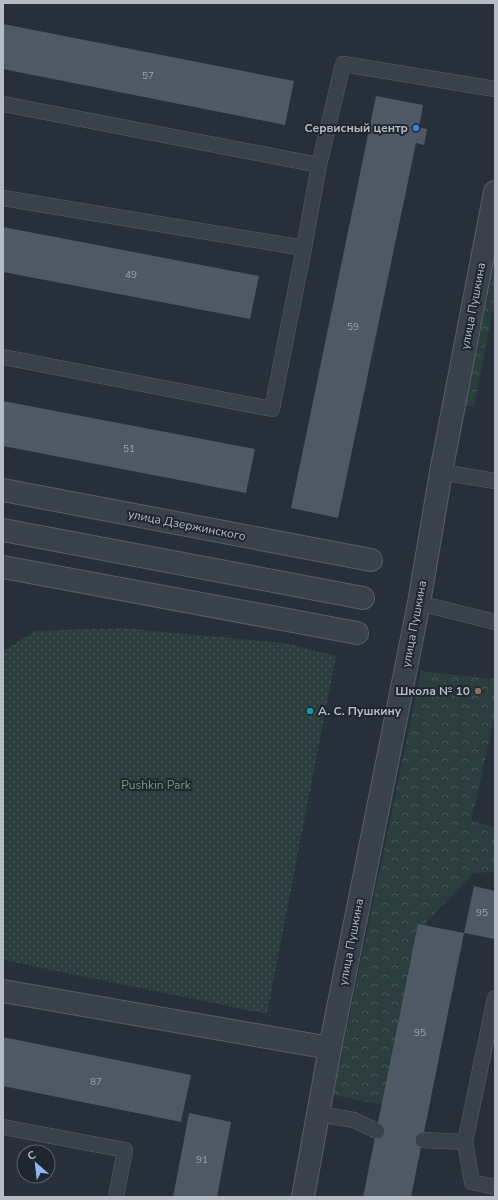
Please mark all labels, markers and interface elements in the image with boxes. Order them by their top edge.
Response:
house number: 57 [142,69,154,83]
place label: Сервисный центр [304,120,408,136]
marker: Сервисный центр [411,123,421,133]
street label: улица Пушкина [457,261,489,351]
house number: 49 [125,268,137,282]
house number: 59 [347,320,359,334]
house number: 51 [123,442,135,456]
street label: улица Дзержинского [127,506,247,544]
street label: улица Пушкина [398,579,430,669]
place label: Школа № 10 [395,683,470,699]
marker: Школа № 10 [473,686,483,696]
place label: А. С. Пушкину [318,703,402,719]
marker: А. С. Пушкину [305,706,315,716]
park label: Pushkin Park [121,777,192,793]
street label: улица Пушкина [335,897,367,987]
house number: 95 [476,906,488,920]
house number: 95 [414,1026,426,1040]
house number: 87 [90,1075,102,1089]
north arrow [16,1144,56,1184]
text: С [25,1147,39,1164]
house number: 91 [196,1153,208,1167]

